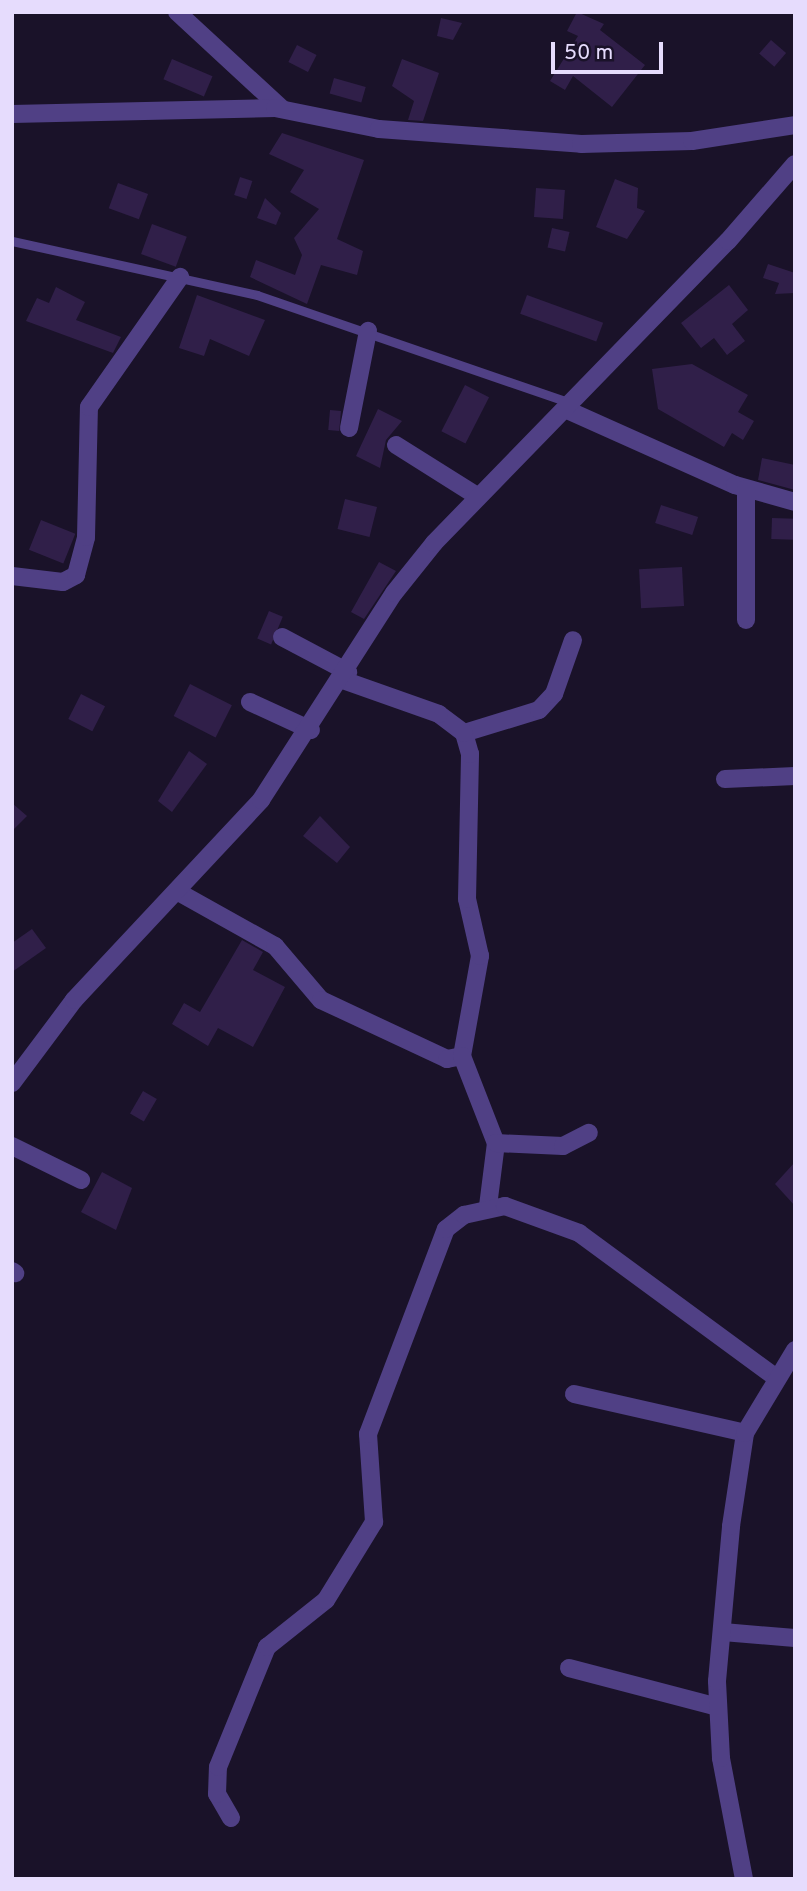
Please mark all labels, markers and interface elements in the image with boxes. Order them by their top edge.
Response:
scale bar [555,28,667,72]
text: 50 m [564,40,613,67]

